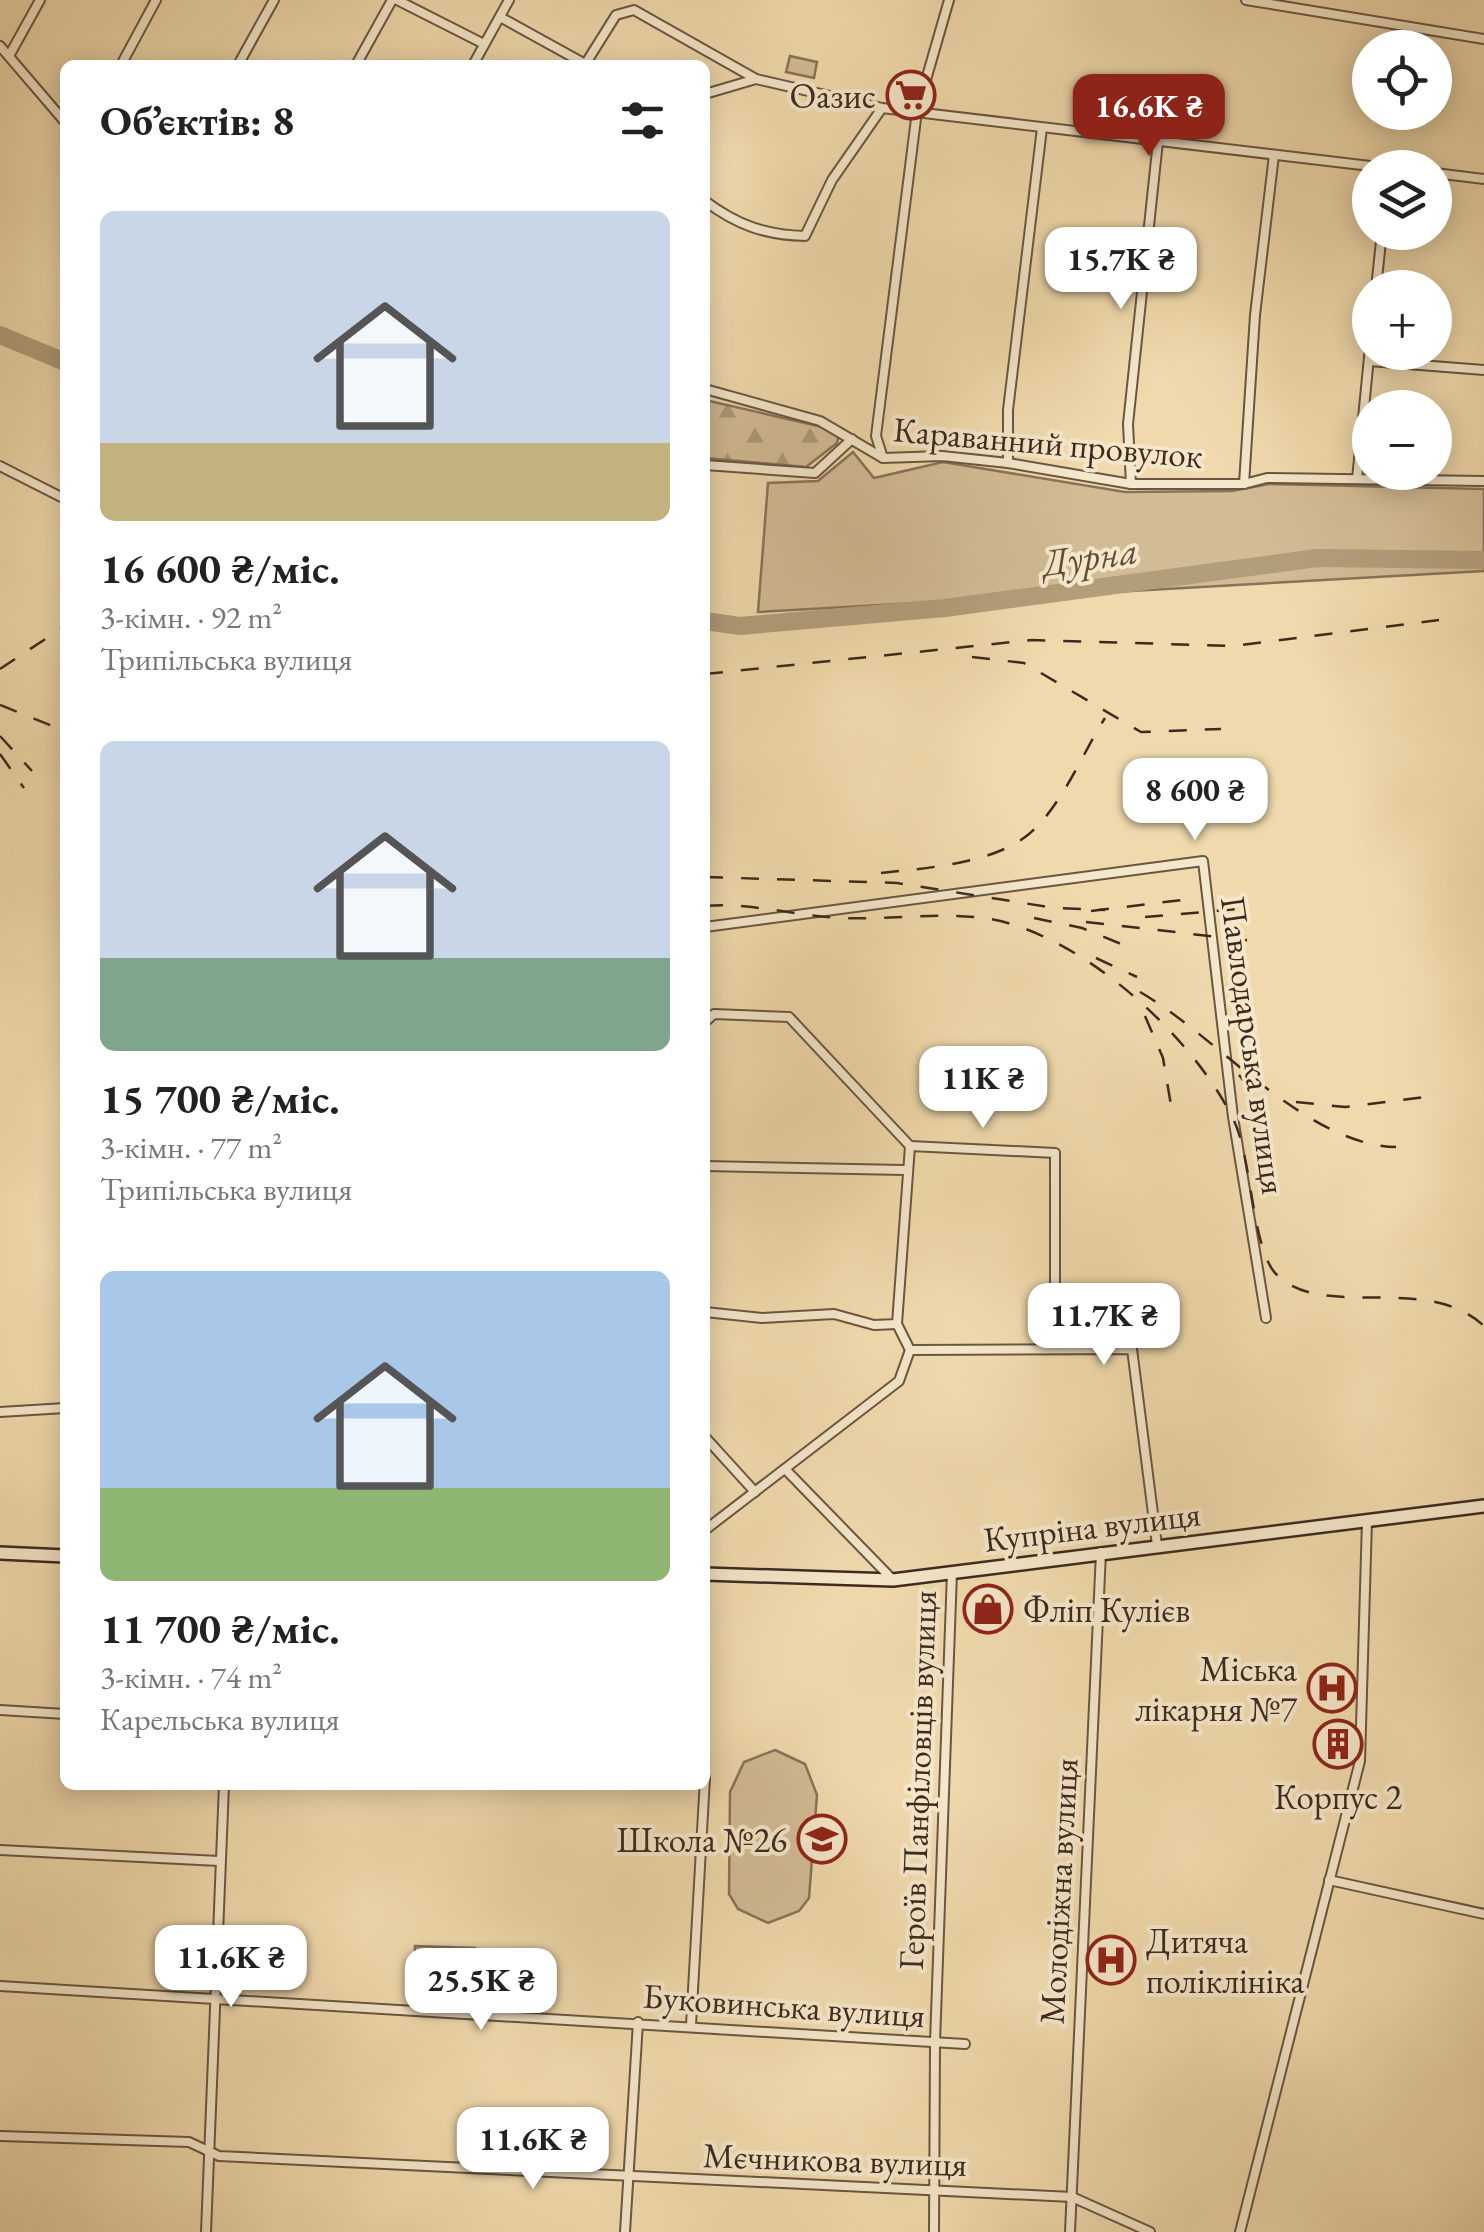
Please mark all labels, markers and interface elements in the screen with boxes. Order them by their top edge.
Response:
map controls [1352,30,1452,490]
button: locate [1352,30,1452,130]
supermarket icon: Оазис [885,69,937,121]
place label: Оазис [790,73,876,118]
pin: 16.6K ₴ [1057,74,1241,159]
text: 16.6K ₴ [1095,85,1203,127]
text: Об’єктів: 8 [100,93,294,148]
icon: filters [615,93,670,148]
button: layers [1352,150,1452,250]
pin: 15.7K ₴ [1029,227,1213,312]
text: 15.7K ₴ [1067,238,1175,280]
button: + [1352,270,1452,370]
icon: home [295,276,475,456]
button: − [1352,390,1452,490]
street label: Караванний провулок [891,406,1205,479]
water label: Дурна [1036,525,1141,587]
text: 16 600 ₴/міс. [100,541,340,596]
text: 3-кімн. · 92 m² [100,596,282,638]
text: Трипільська вулиця [100,638,352,680]
pin: 8 600 ₴ [1103,758,1287,843]
text: 8 600 ₴ [1145,769,1245,811]
icon: home [295,806,475,986]
street label: Павлодарська вулиця [1210,893,1297,1197]
pin: 11K ₴ [913,1046,1053,1131]
text: 11K ₴ [941,1057,1025,1099]
text: 15 700 ₴/міс. [100,1071,340,1126]
text: 3-кімн. · 77 m² [100,1126,282,1168]
text: Трипільська вулиця [100,1168,352,1210]
pin: 11.7K ₴ [1012,1283,1196,1368]
text: 11.7K ₴ [1050,1294,1158,1336]
icon: home [295,1336,475,1516]
street label: Купріна вулиця [981,1490,1203,1563]
shop icon: Фліп Кулієв [962,1583,1014,1635]
place label: Фліп Кулієв [1023,1587,1190,1633]
street label: Героїв Панфіловців вулиця [888,1589,947,1971]
text: 11 700 ₴/міс. [100,1601,340,1656]
place label: Міська лікарня №7 [1135,1646,1297,1732]
text: 3-кімн. · 74 m² [100,1656,282,1698]
hospital icon: Міська лікарня №7 [1306,1662,1358,1714]
text: Карельська вулиця [100,1698,340,1740]
building icon: Корпус 2 [1312,1718,1364,1770]
street label: Молодіжна вулиця [1029,1757,1088,2025]
place label: Корпус 2 [1274,1774,1402,1820]
school or university icon: Школа №26 [796,1813,848,1865]
place label: Школа №26 [617,1817,787,1862]
place label: Дитяча поліклініка [1146,1918,1305,2003]
pin: 11.6K ₴ [139,1925,323,2010]
hospital icon: Дитяча поліклініка [1085,1934,1137,1986]
text: 11.6K ₴ [177,1936,285,1978]
pin: 25.5K ₴ [389,1948,573,2033]
text: 25.5K ₴ [427,1959,535,2001]
street label: Буковинська вулиця [641,1973,927,2038]
pin: 11.6K ₴ [441,2107,625,2192]
text: 11.6K ₴ [479,2118,587,2160]
street label: Мєчникова вулиця [702,2132,968,2187]

